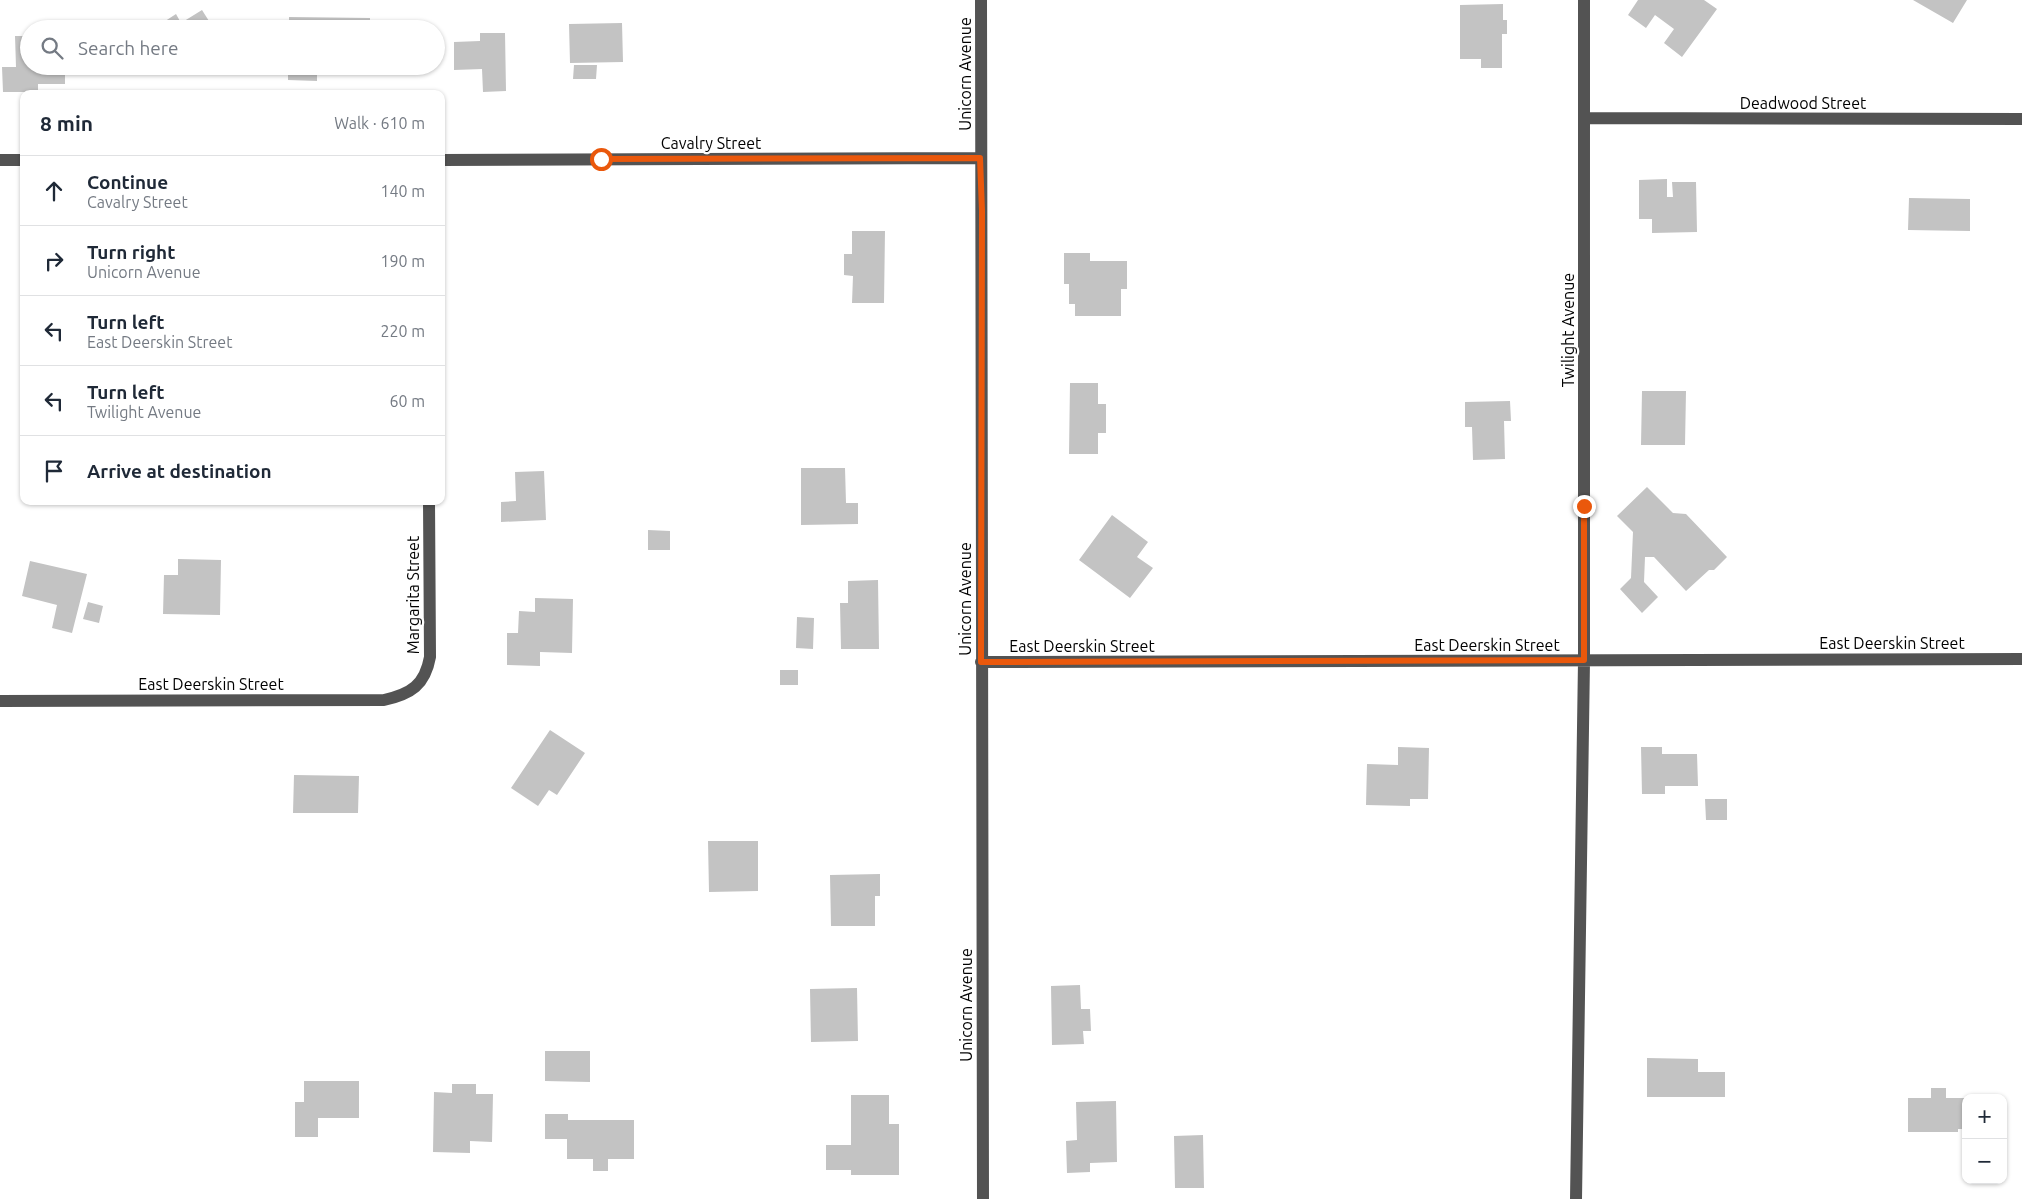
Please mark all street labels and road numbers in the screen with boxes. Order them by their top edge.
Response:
street label: Unicorn Avenue [956,17,974,131]
street label: Deadwood Street [1740,94,1867,112]
street label: Cavalry Street [661,134,762,152]
street label: Twilight Avenue [1559,273,1577,387]
street label: Margarita Street [404,535,422,654]
street label: Unicorn Avenue [956,542,974,656]
street label: East Deerskin Street [1819,634,1965,652]
street label: East Deerskin Street [1414,636,1560,654]
street label: East Deerskin Street [1009,637,1155,655]
street label: East Deerskin Street [138,675,284,693]
street label: Unicorn Avenue [957,948,975,1062]

